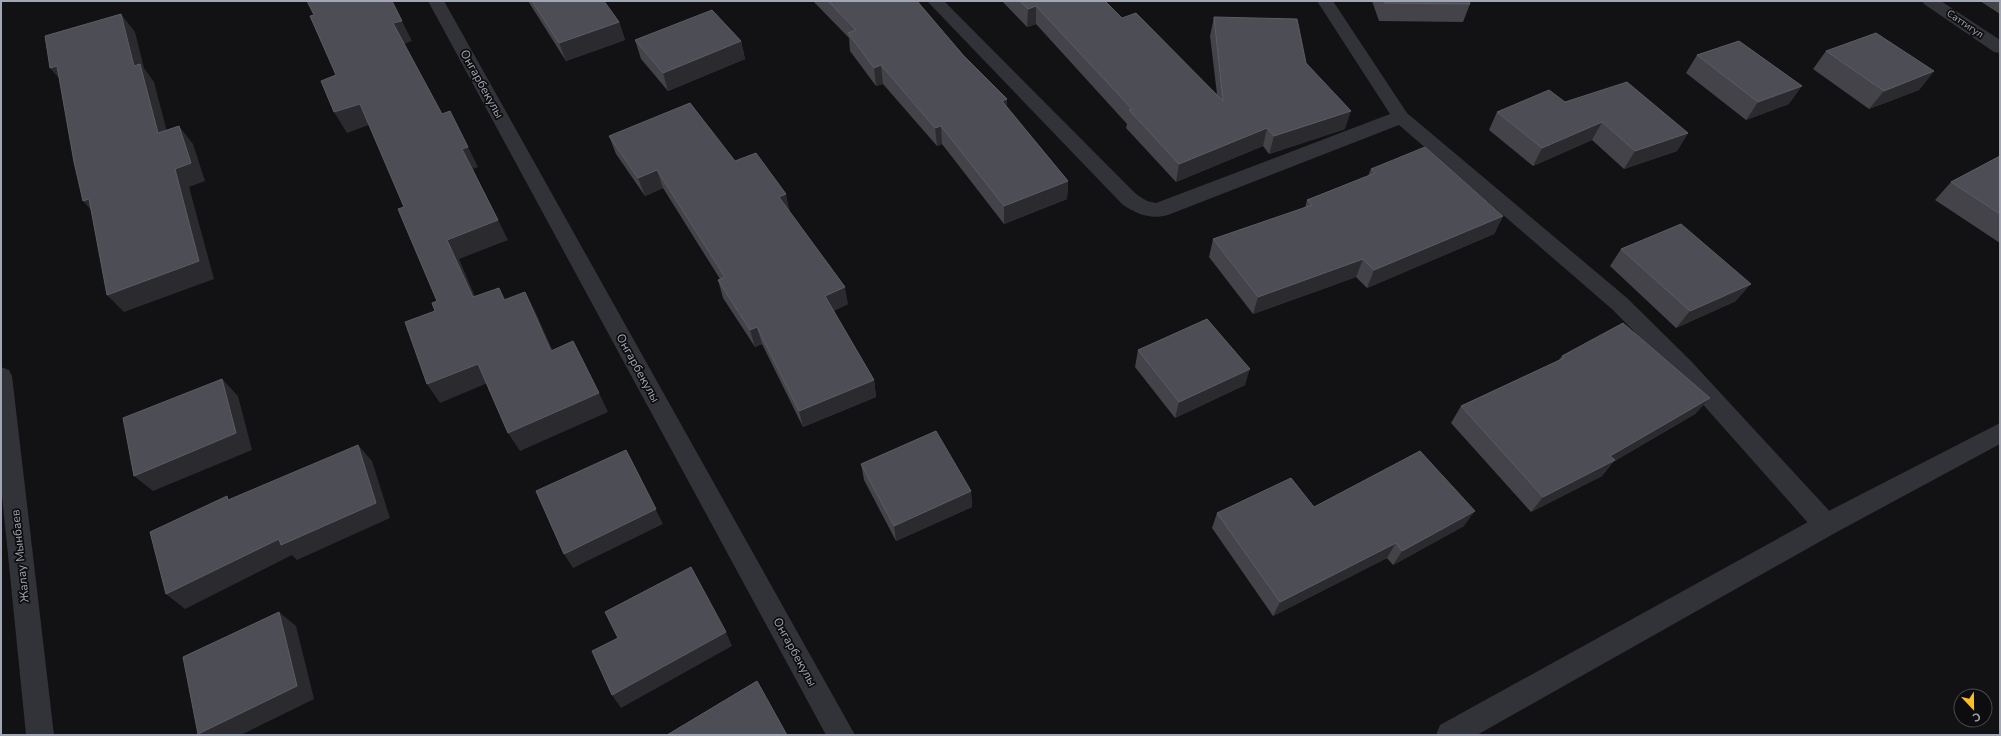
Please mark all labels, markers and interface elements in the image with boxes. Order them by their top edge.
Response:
street label: Саттигул [1944,6,1986,42]
street label: Онгарбекулы [457,47,507,121]
street label: Онгарбекулы [613,331,663,405]
street label: Жалау Мынбаев [7,508,33,603]
street label: Онгарбекулы [770,615,820,689]
north arrow [1953,688,1993,728]
text: С [1970,708,1983,725]

